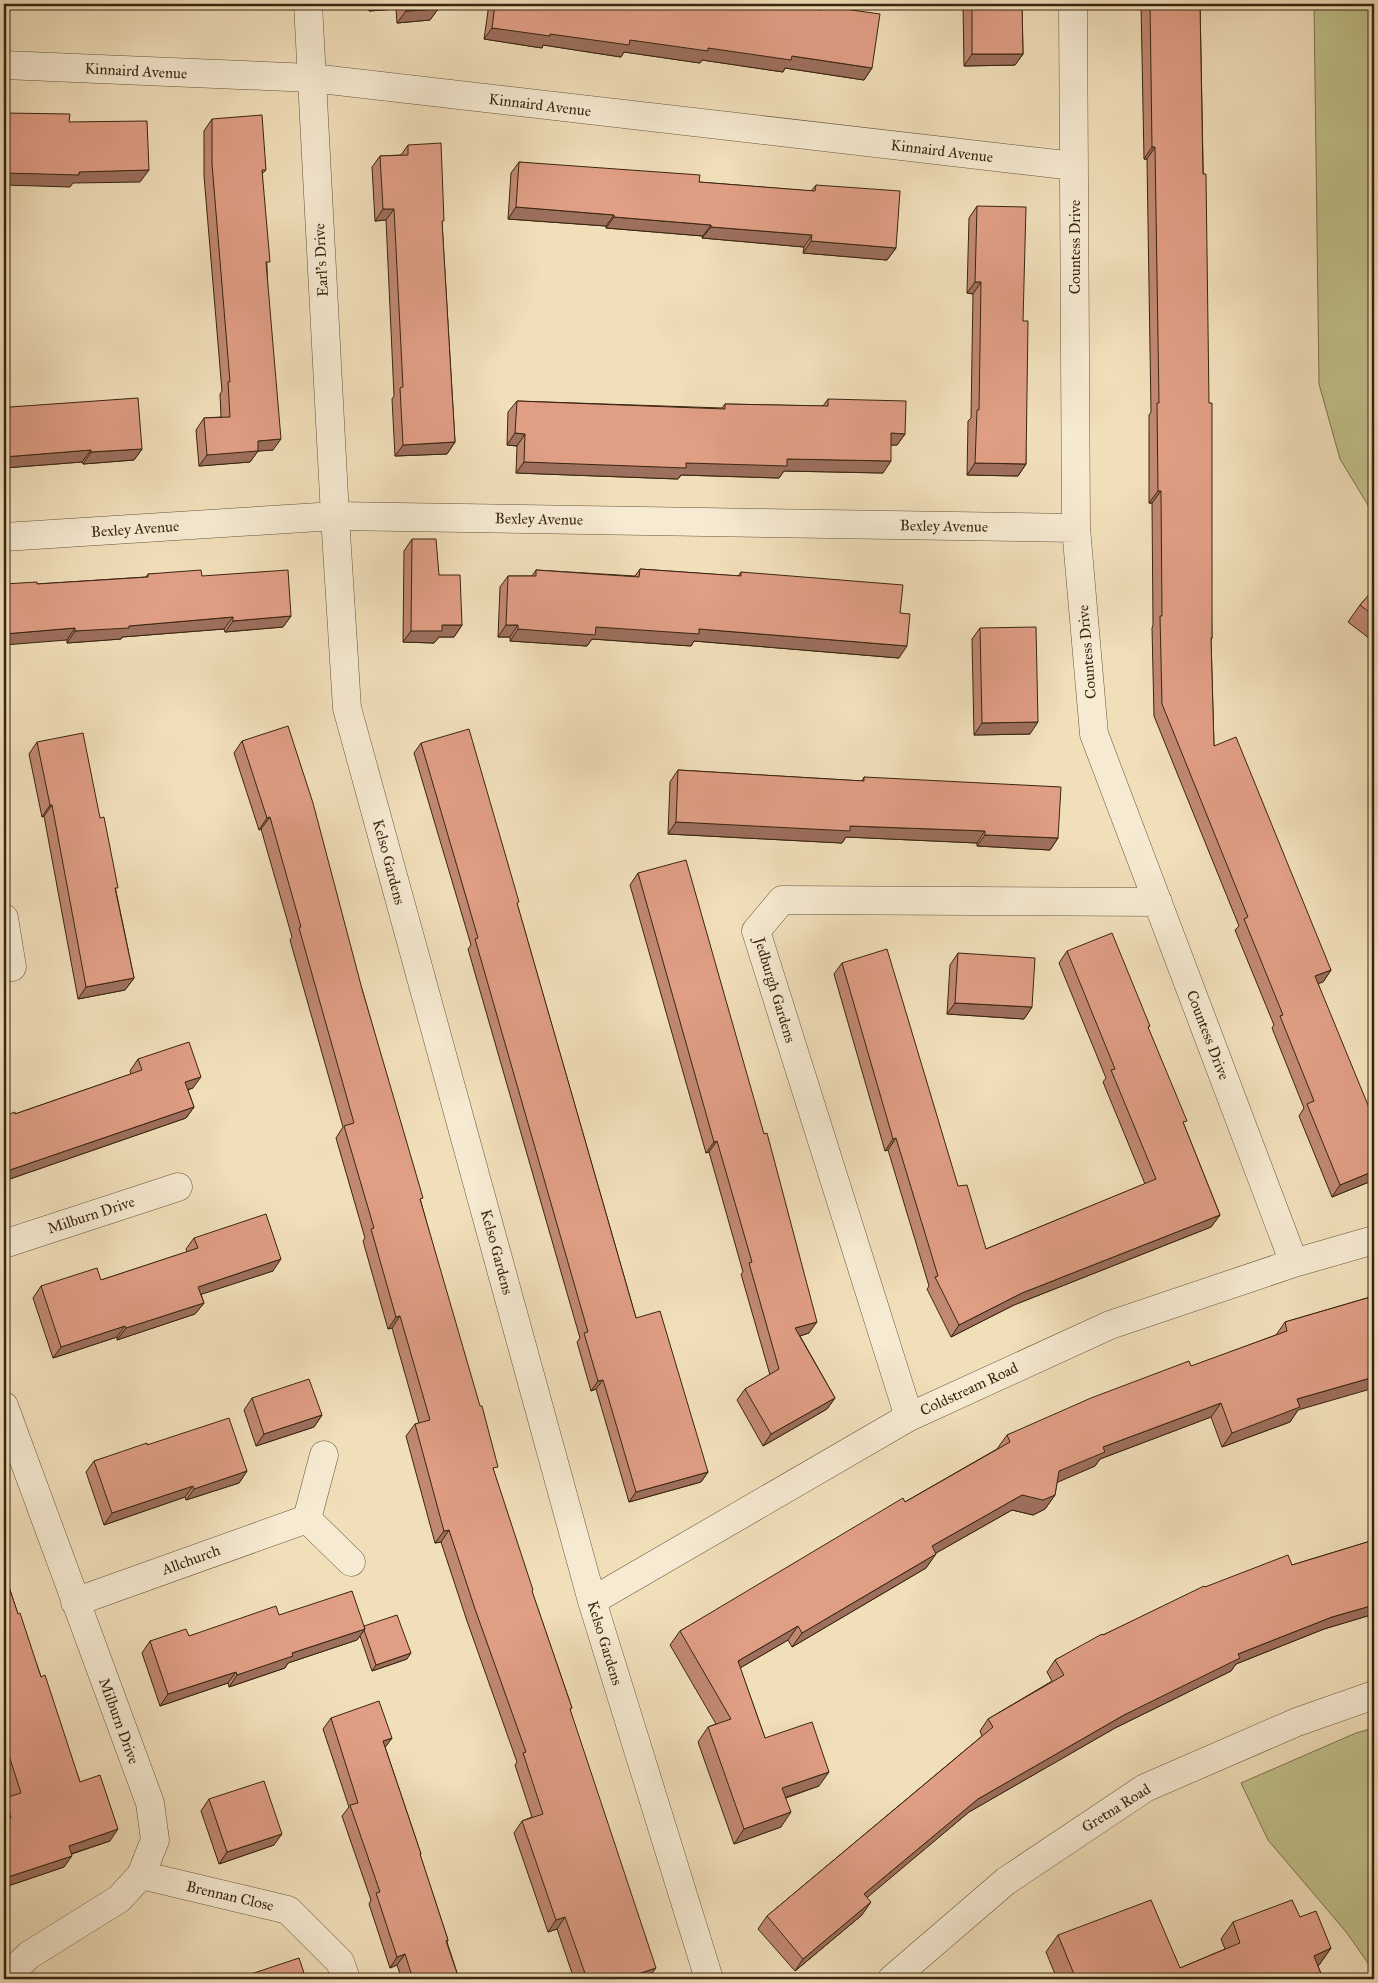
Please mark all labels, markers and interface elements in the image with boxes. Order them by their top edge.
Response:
street label: Kinnaird Avenue [84,59,188,83]
street label: Kinnaird Avenue [488,90,592,120]
street label: Kinnaird Avenue [890,136,994,166]
street label: Countess Drive [1066,200,1084,294]
street label: Earl's Drive [310,223,332,297]
street label: Bexley Avenue [495,509,583,529]
street label: Bexley Avenue [900,516,988,536]
street label: Bexley Avenue [90,517,180,541]
street label: Countess Drive [1074,604,1100,700]
street label: Kelso Gardens [369,817,409,907]
street label: Jedburgh Gardens [749,933,800,1045]
street label: Countess Drive [1183,988,1233,1082]
street label: Milburn Drive [45,1192,137,1238]
street label: Kelso Gardens [477,1207,517,1297]
street label: Coldstream Road [917,1358,1021,1420]
street label: Allchurch [158,1541,223,1579]
street label: Kelso Gardens [584,1599,626,1687]
street label: Milburn Drive [95,1675,143,1767]
street label: Gretna Road [1078,1780,1154,1836]
street label: Brennan Close [185,1877,275,1915]

